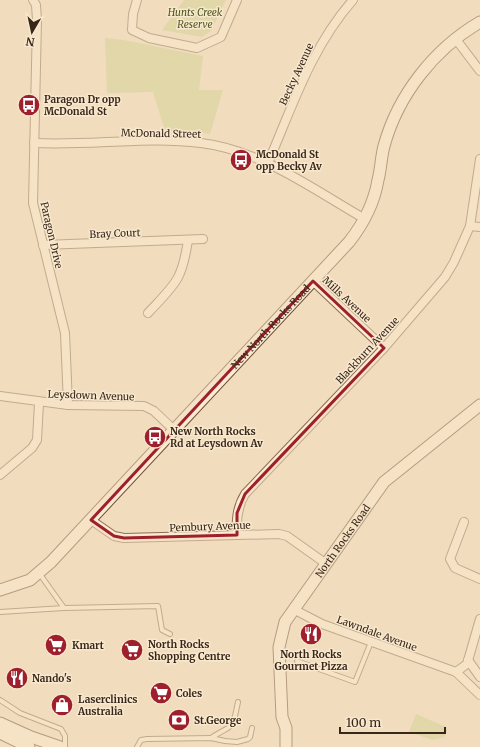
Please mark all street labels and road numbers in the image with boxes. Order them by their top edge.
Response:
street label: Becky Avenue [276,41,316,107]
street label: McDonald Street [121,126,201,141]
street label: Paragon Drive [38,200,66,270]
street label: Bray Court [89,226,141,241]
street label: Mills Avenue [320,274,374,325]
street label: New North Rocks Road [228,282,313,372]
street label: Blackburn Avenue [333,314,402,387]
street label: Leysdown Avenue [47,387,135,404]
street label: North Rocks Road [313,502,373,580]
street label: Pembury Avenue [169,519,251,534]
street label: Lawndale Avenue [335,613,419,654]

